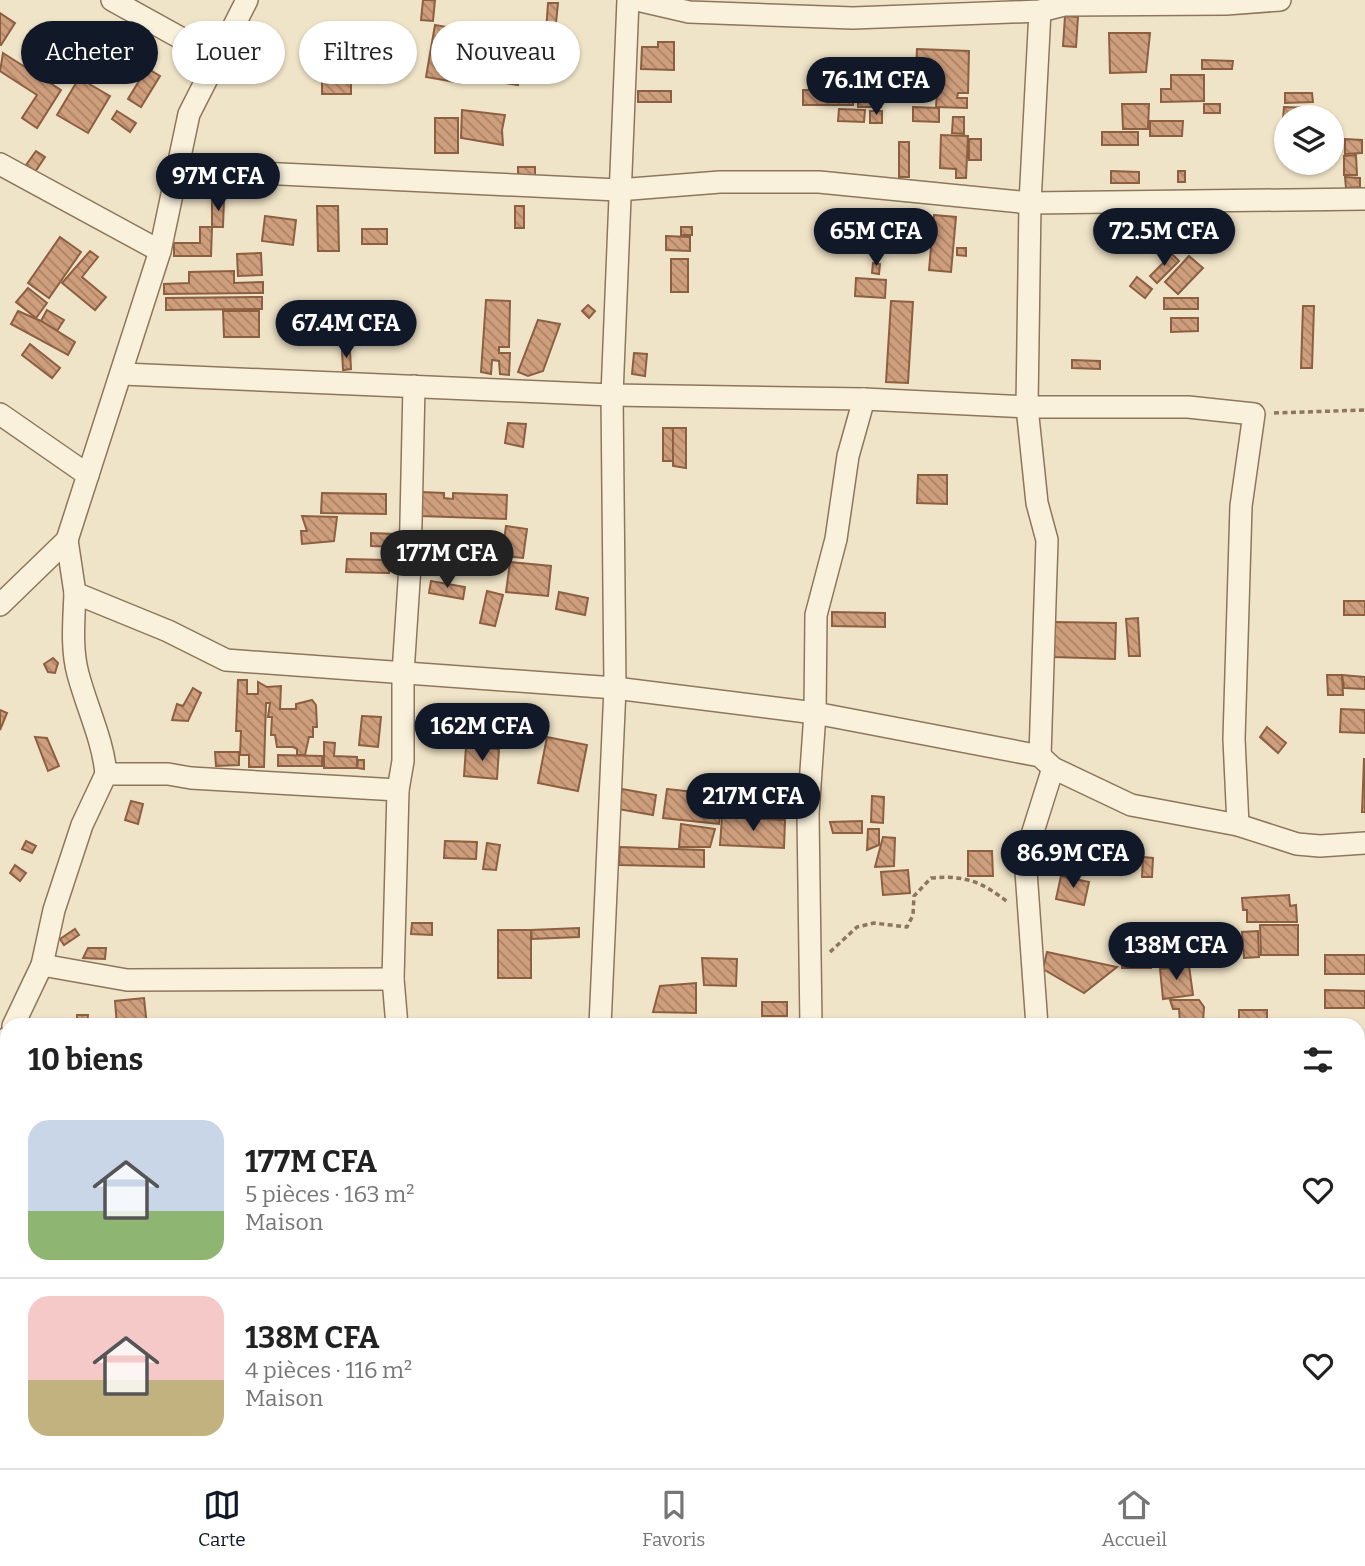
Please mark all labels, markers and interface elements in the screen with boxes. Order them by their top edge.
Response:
chip: Acheter [21,21,158,84]
chip: Louer [172,21,285,84]
chip: Filtres [299,21,417,84]
chip: Nouveau [431,21,580,84]
pin: 76.1M CFA [796,58,956,117]
text: 76.1M CFA [822,66,930,94]
map controls [1274,105,1344,175]
button: layers [1274,105,1344,175]
pin: 97M CFA [153,154,283,213]
text: 97M CFA [172,162,264,190]
pin: 65M CFA [811,208,941,268]
pin: 72.5M CFA [1084,208,1244,268]
text: 65M CFA [830,217,922,245]
text: 72.5M CFA [1109,217,1219,245]
pin: 67.4M CFA [266,300,426,360]
text: 67.4M CFA [292,309,400,337]
pin: 177M CFA [375,530,519,590]
text: 177M CFA [396,539,498,567]
pin: 162M CFA [410,704,554,763]
text: 162M CFA [431,712,533,740]
pin: 217M CFA [681,774,825,833]
text: 217M CFA [702,782,804,810]
pin: 86.9M CFA [993,830,1153,890]
text: 86.9M CFA [1017,839,1129,867]
pin: 138M CFA [1104,922,1248,982]
text: 138M CFA [1124,931,1228,959]
icon: filters [1299,1041,1337,1079]
text: 10 biens [28,1042,143,1078]
text: 177M CFA [245,1144,377,1180]
icon: home [84,1148,168,1232]
icon: heart [1299,1171,1337,1209]
text: 5 pièces · 163 m² [245,1180,414,1208]
text: Maison [245,1208,323,1236]
text: 138M CFA [245,1320,379,1356]
icon: home [84,1324,168,1408]
icon: heart [1299,1347,1337,1385]
text: 4 pièces · 116 m² [245,1356,412,1384]
text: Maison [245,1384,323,1412]
tab: Carte [198,1486,246,1551]
tab: Favoris [642,1486,705,1551]
tab: Accueil [1102,1486,1167,1551]

